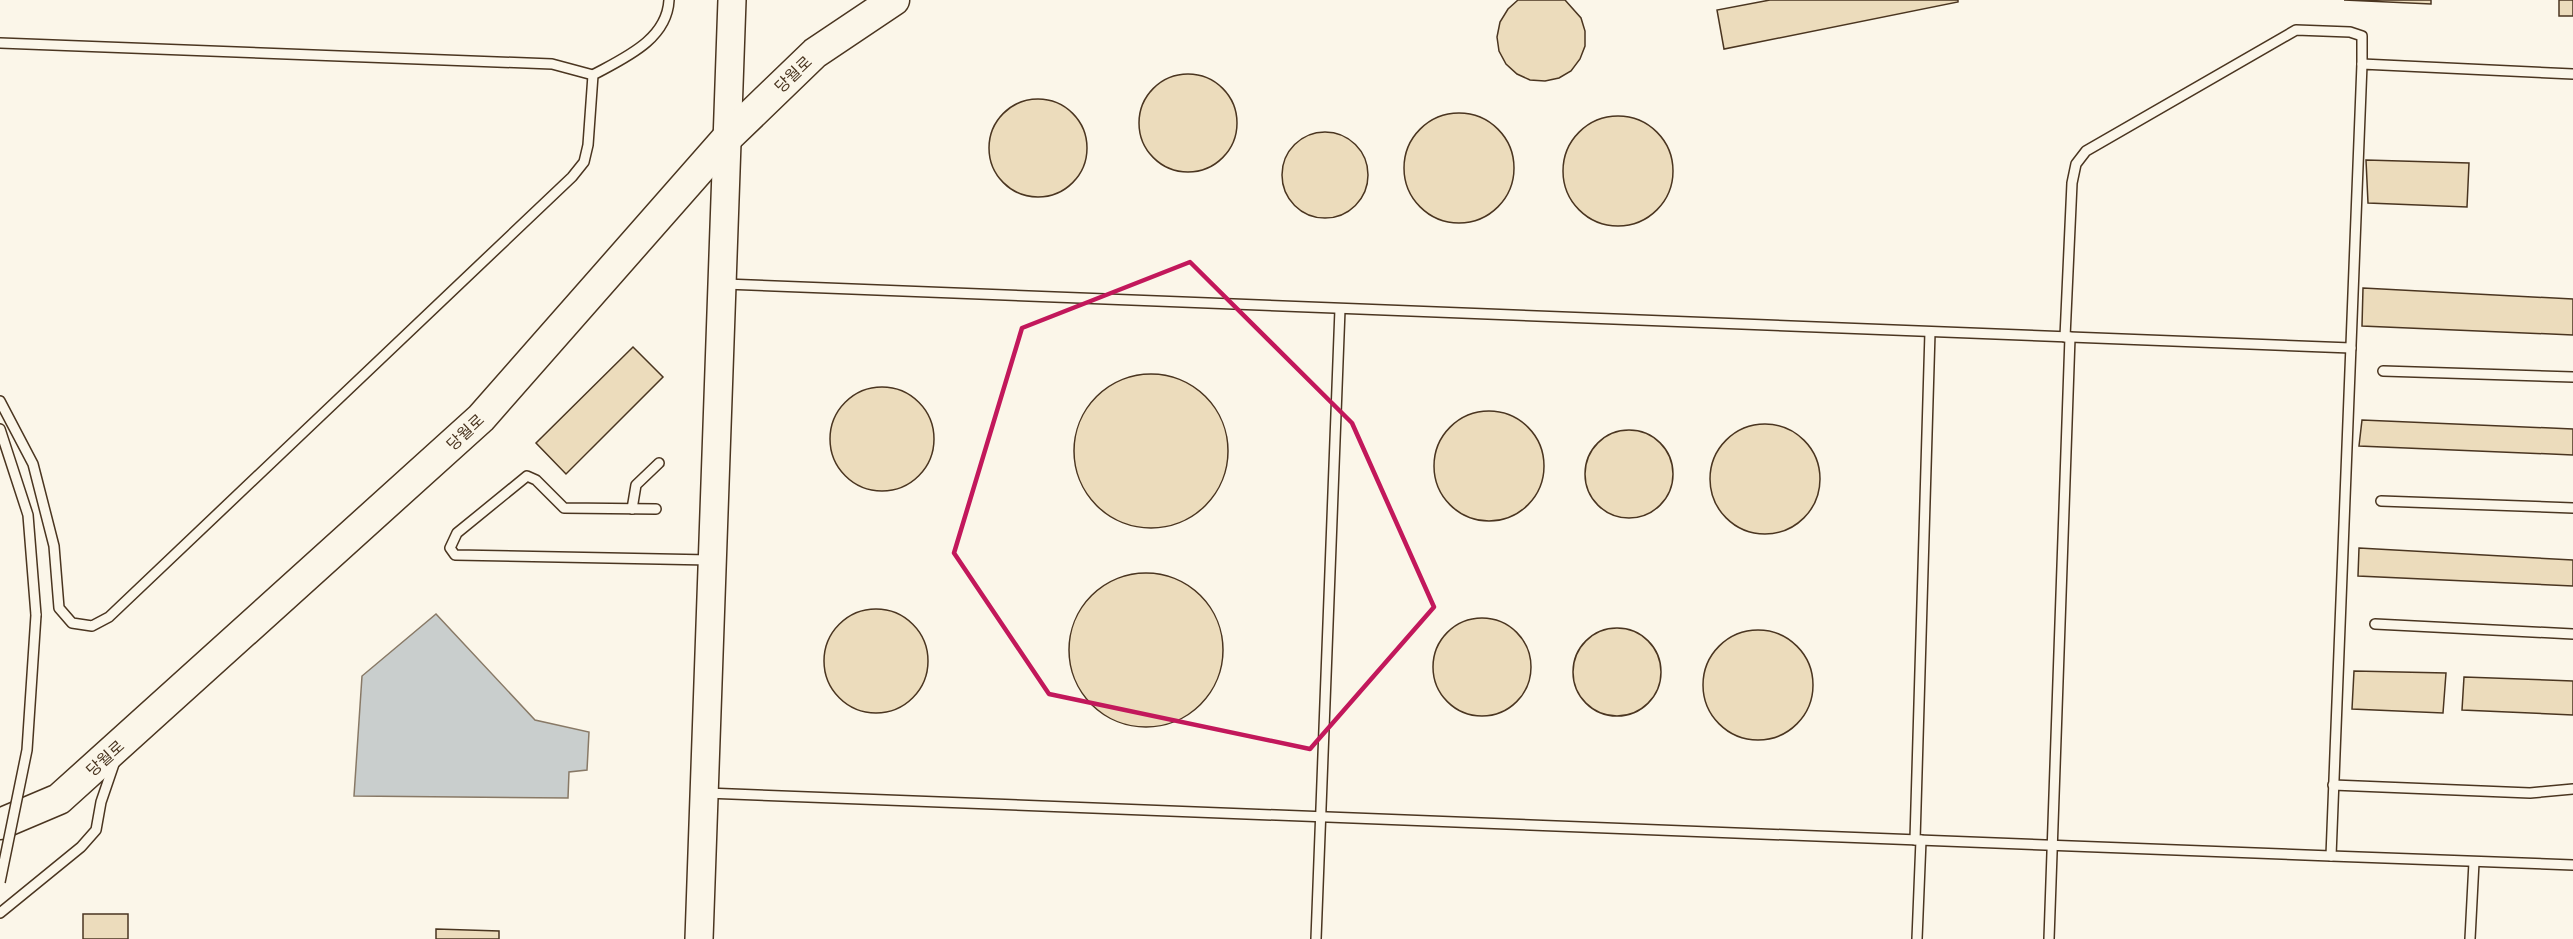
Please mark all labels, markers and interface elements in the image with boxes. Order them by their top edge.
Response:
street label: 당월로 [771,52,816,97]
street label: 당월로 [443,410,488,454]
street label: 당월로 [83,736,128,780]

